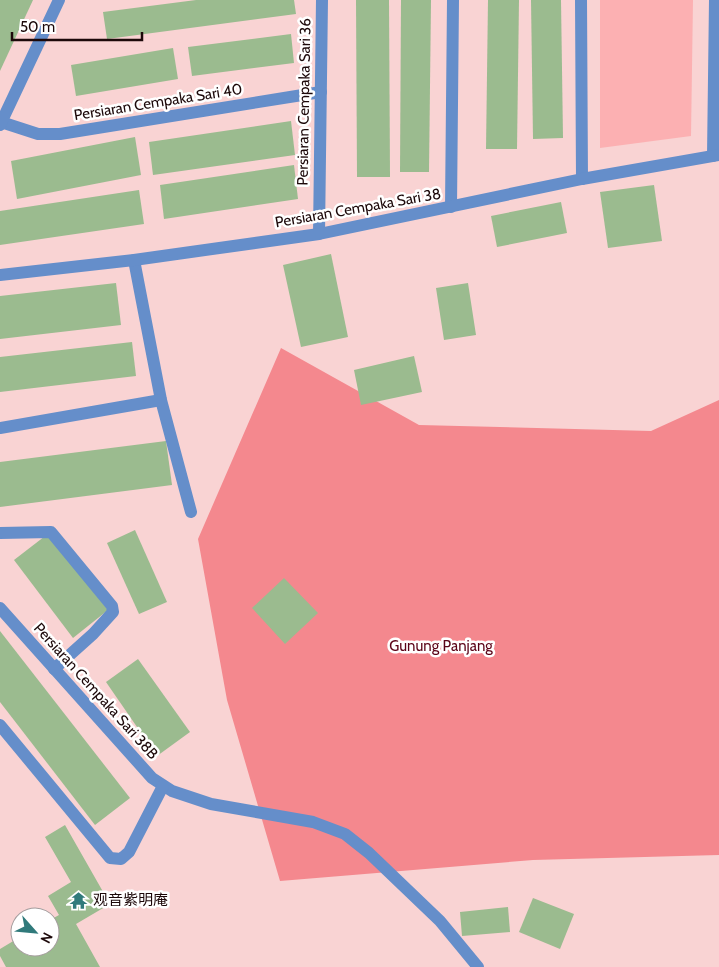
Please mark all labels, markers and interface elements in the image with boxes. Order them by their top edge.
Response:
scale bar [12,10,142,42]
text: 50 m [20,18,55,36]
street label: Persiaran Cempaka Sari 36 [294,18,314,186]
street label: Persiaran Cempaka Sari 40 [73,80,243,124]
street label: Persiaran Cempaka Sari 38 [274,185,442,231]
street label: Persiaran Cempaka Sari 38B [30,619,162,763]
park label: Gunung Panjang [389,637,493,655]
temple icon: 观音紫明庵 [69,890,89,910]
place label: 观音紫明庵 [93,891,168,909]
north arrow [10,907,60,957]
text: N [36,929,57,946]

